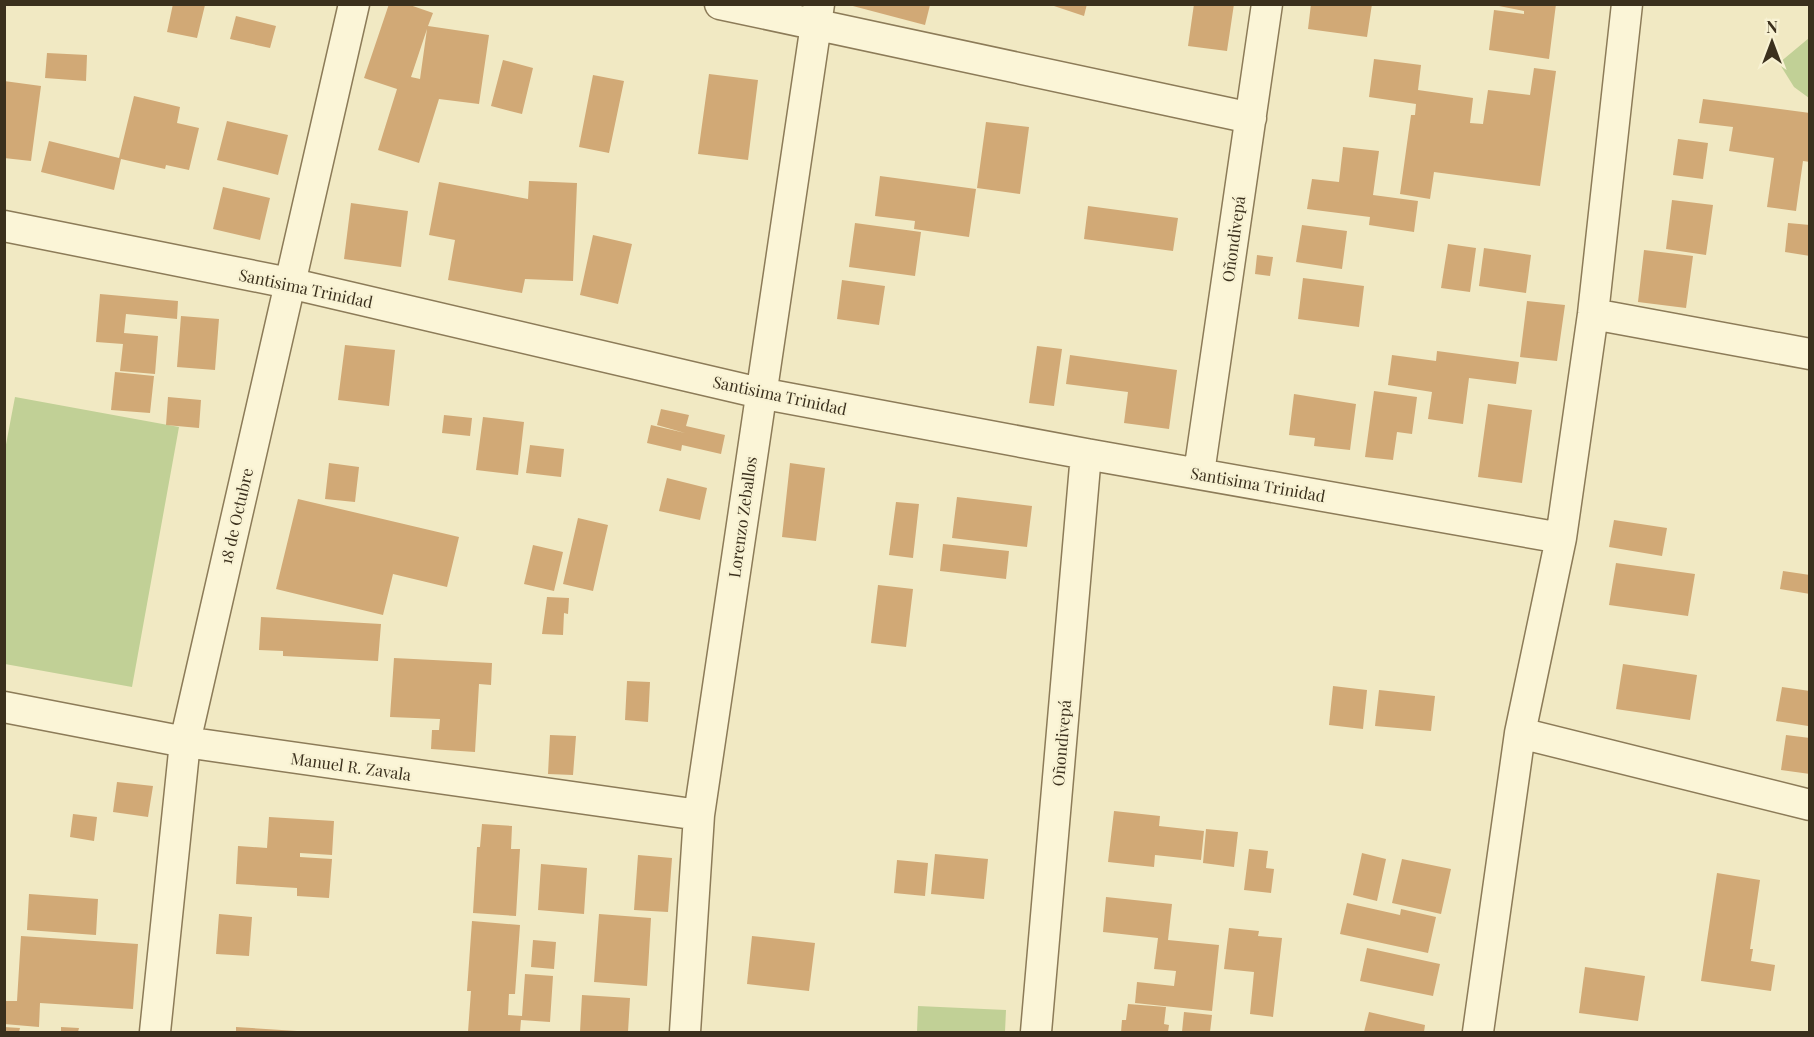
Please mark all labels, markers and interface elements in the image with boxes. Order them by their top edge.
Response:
north arrow [1742,12,1802,72]
text: N [1766,16,1778,37]
street label: Oñondivepá [1217,195,1249,283]
street label: Santisima Trinidad [237,264,375,312]
street label: Santisima Trinidad [711,371,849,419]
street label: Lorenzo Zeballos [723,455,761,579]
street label: Santisima Trinidad [1189,462,1327,506]
street label: 18 de Octubre [215,466,257,566]
street label: Oñondivepá [1047,699,1075,787]
street label: Manuel R. Zavala [289,747,413,785]

